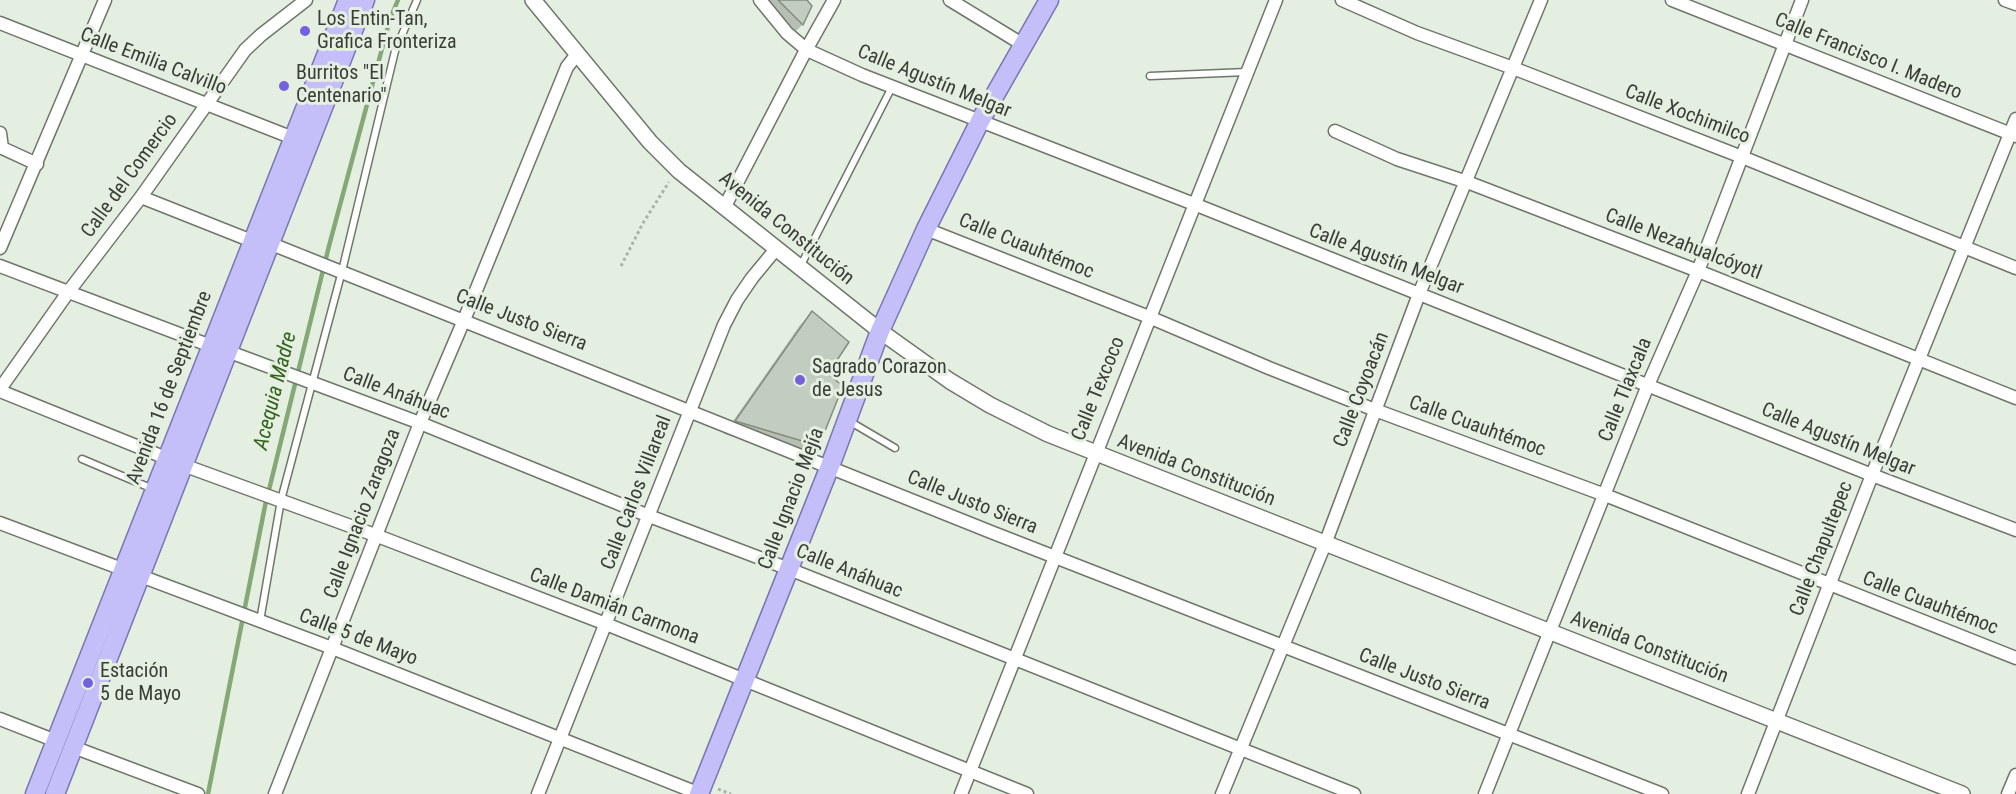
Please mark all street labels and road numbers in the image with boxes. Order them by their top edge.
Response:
street label: Calle Francisco I. Madero [1771,8,1965,106]
street label: Calle Emilia Calvillo [76,23,230,101]
street label: Calle Agustín Melgar [854,40,1014,124]
street label: Calle Xochimilco [1621,80,1753,150]
street label: Calle del Comercio [77,109,183,243]
street label: Avenida Constitución [714,167,858,291]
street label: Calle Nezahualcóyotl [1601,204,1765,286]
street label: Calle Cuauhtémoc [955,209,1097,285]
street label: Calle Agustín Melgar [1305,219,1467,301]
street label: Calle Justo Sierra [452,285,590,357]
street label: Avenida 16 de Septiembre [122,288,218,488]
street label: Calle Coyoacán [1329,329,1395,451]
street label: Calle Texcoco [1067,334,1131,444]
street label: Calle Tlaxcala [1594,334,1658,446]
street label: Calle Anáhuac [339,363,453,425]
street label: Calle Cuauhtémoc [1405,391,1549,463]
street label: Calle Agustín Melgar [1758,398,1918,482]
street label: Calle Carlos Villareal [597,412,677,574]
street label: Calle Ignacio Mejía [754,425,830,573]
street label: Calle Ignacio Zaragoza [320,426,406,602]
street label: Avenida Constitución [1114,430,1278,512]
street label: Calle Justo Sierra [903,466,1041,540]
street label: Calle Chapultepec [1785,478,1859,620]
street label: Calle Anáhuac [792,540,906,604]
street label: Calle Damián Carmona [526,564,702,650]
street label: Calle Cuauhtémoc [1859,567,2001,641]
street label: Calle 5 de Mayo [295,604,421,672]
street label: Avenida Constitución [1567,607,1731,689]
street label: Calle Justo Sierra [1355,644,1493,716]

